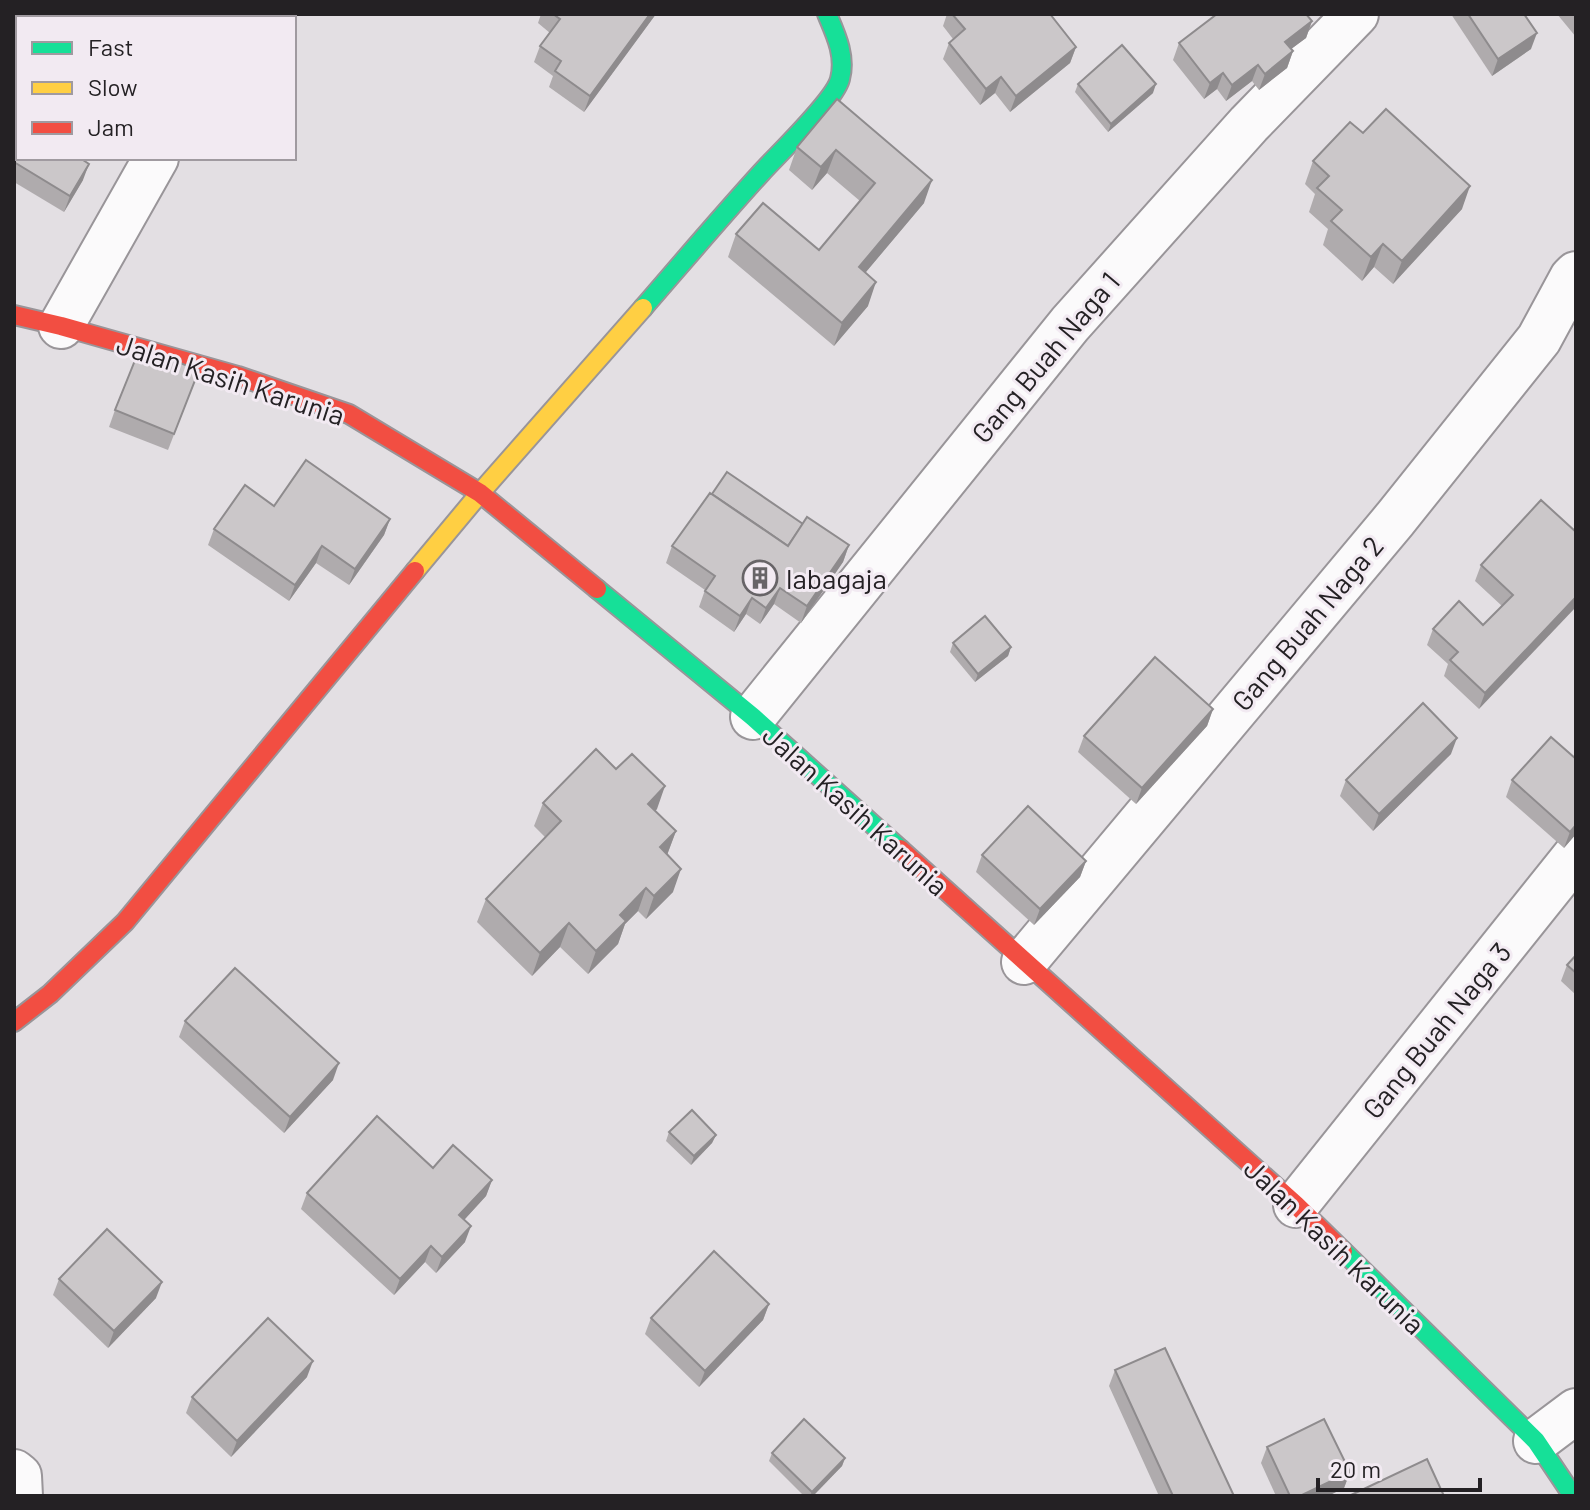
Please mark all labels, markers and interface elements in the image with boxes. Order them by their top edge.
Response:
legend [16,16,296,160]
text: Fast [88,32,133,61]
text: Slow [88,72,137,101]
text: Jam [88,112,134,141]
street label: Gang Buah Naga 1 [964,265,1126,449]
street label: Jalan Kasih Karunia [113,326,349,432]
street label: Gang Buah Naga 2 [1224,529,1390,717]
building icon: labagaja [741,559,779,597]
place label: labagaja [786,561,887,595]
street label: Jalan Kasih Karunia [756,718,956,902]
street label: Gang Buah Naga 3 [1355,935,1517,1125]
street label: Jalan Kasih Karunia [1238,1151,1432,1341]
scale bar [1318,1442,1480,1492]
text: 20 m [1330,1454,1381,1483]

